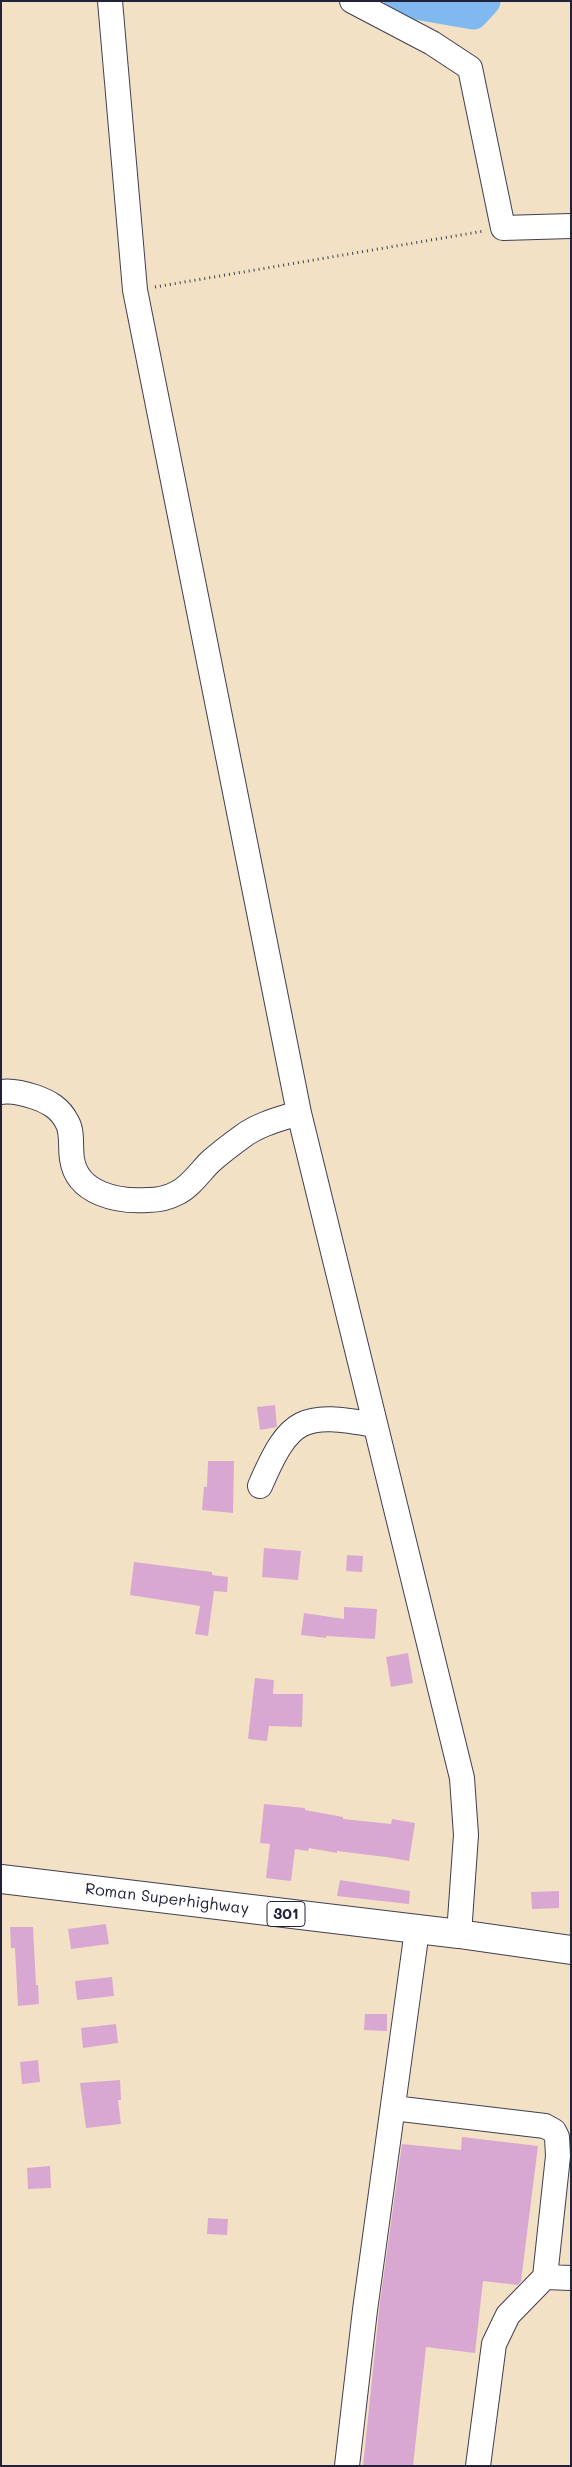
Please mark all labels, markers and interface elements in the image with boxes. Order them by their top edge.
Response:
street label: Roman Superhighway [84,1879,250,1919]
road number: 301 [267,1902,305,1926]

